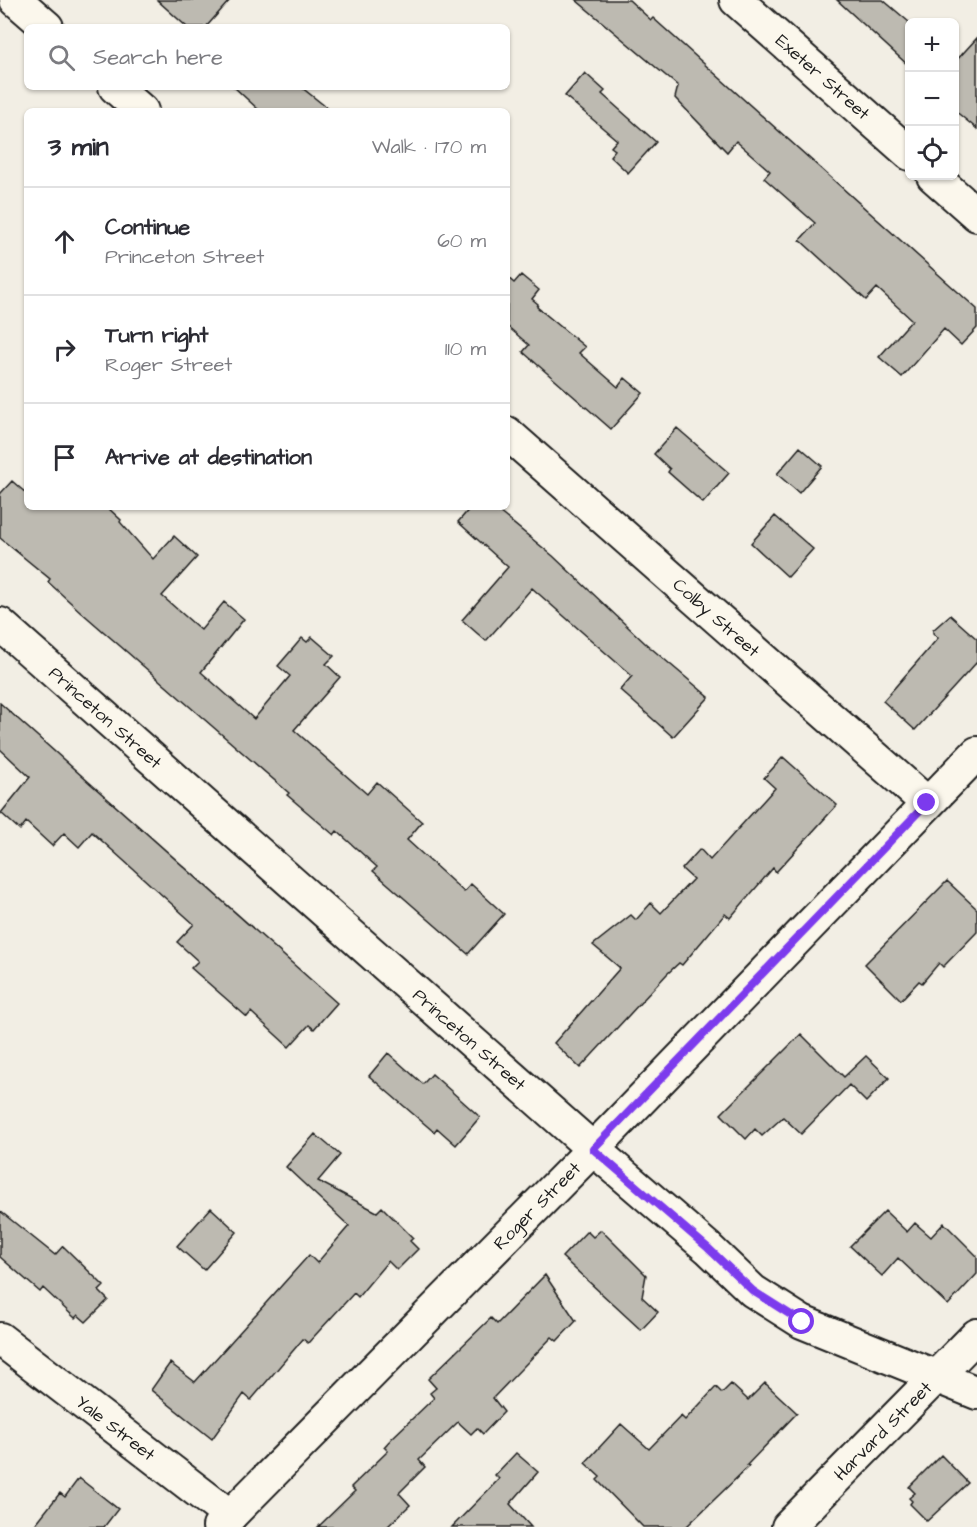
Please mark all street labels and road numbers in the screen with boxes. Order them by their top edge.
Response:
street label: Exeter Street [770,28,876,126]
street label: Colby Street [667,572,766,663]
street label: Princeton Street [44,661,168,775]
street label: Princeton Street [407,983,532,1097]
street label: Roger Street [488,1156,587,1255]
street label: Harvard Street [828,1375,938,1486]
street label: Yale Street [71,1389,161,1467]

